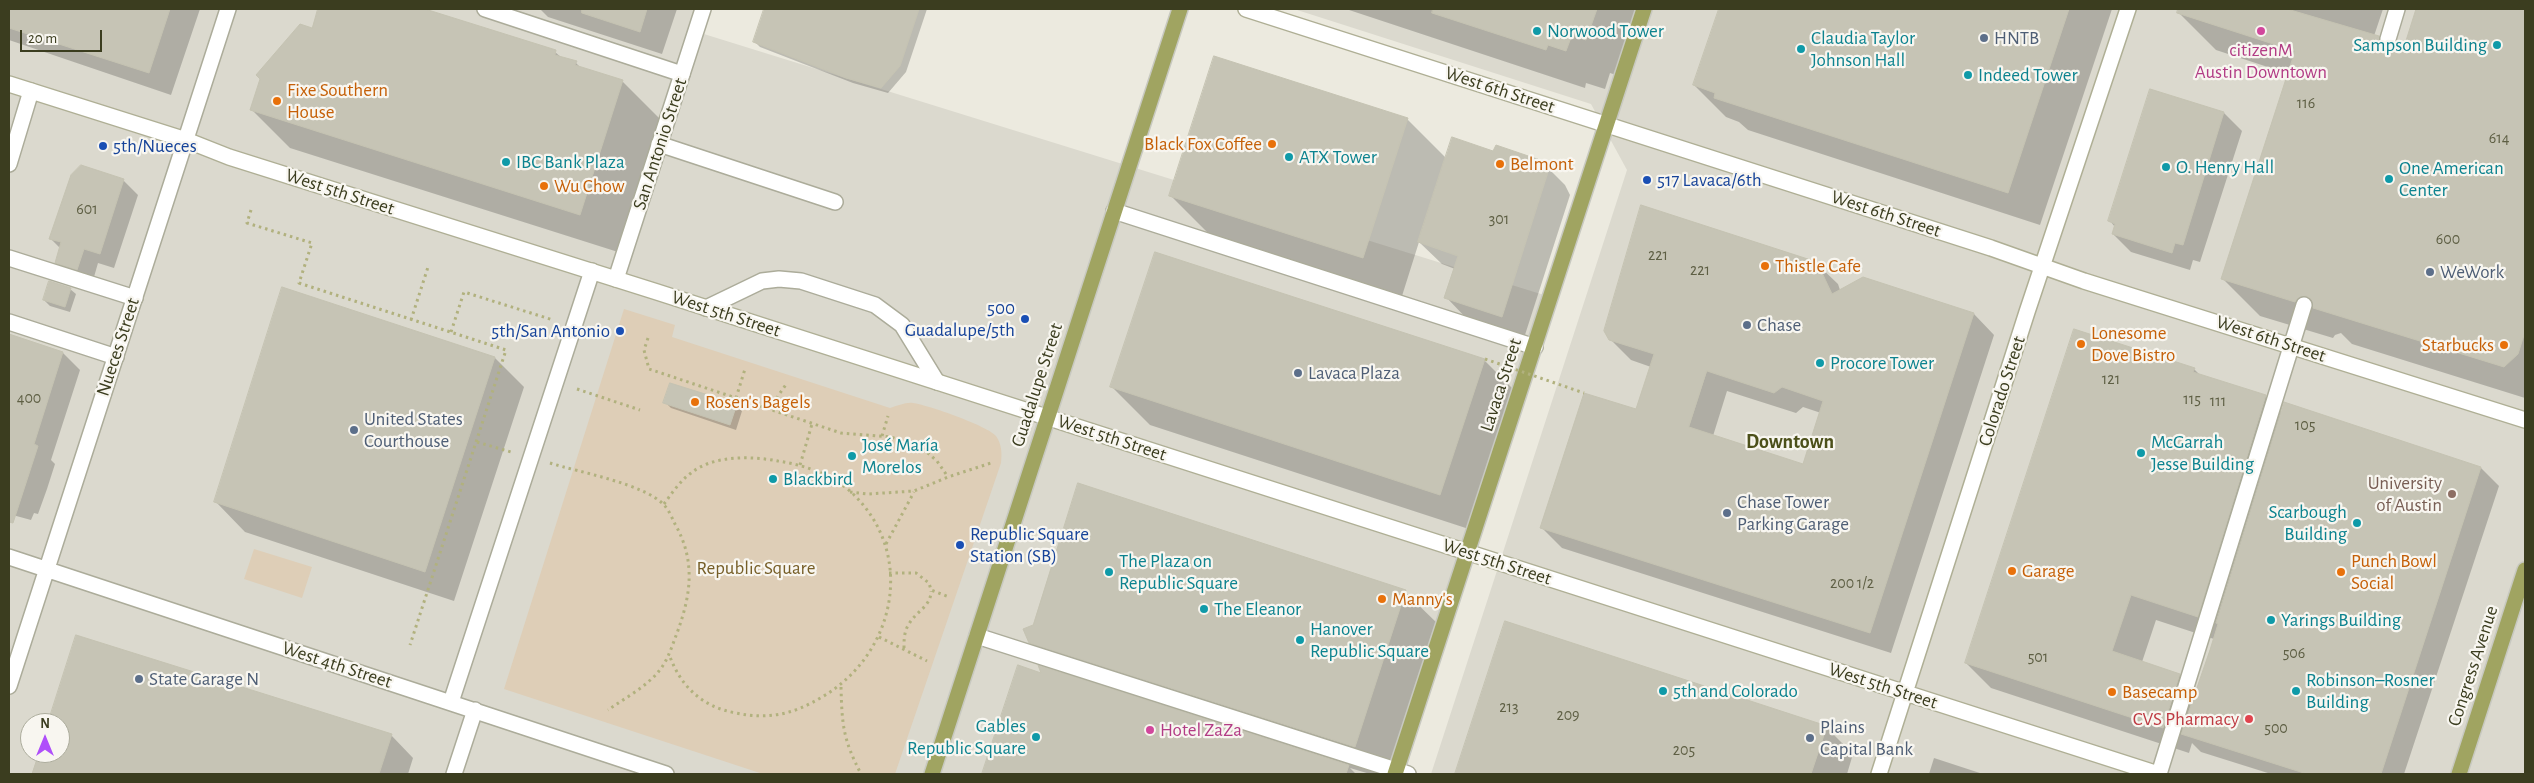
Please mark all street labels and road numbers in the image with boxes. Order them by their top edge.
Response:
street label: West 6th Street [1442,62,1558,118]
street label: San Antonio Street [628,75,692,213]
street label: West 5th Street [283,164,397,220]
street label: West 6th Street [1828,186,1944,242]
street label: West 5th Street [669,286,783,342]
street label: Nueces Street [91,295,145,399]
street label: West 6th Street [2213,311,2329,367]
street label: Guadalupe Street [1006,320,1068,450]
street label: Colorado Street [1973,333,2031,449]
street label: Lavaca Street [1475,335,1527,435]
street label: West 5th Street [1055,410,1169,466]
street label: West 5th Street [1440,534,1554,590]
street label: Congress Avenue [2443,603,2503,729]
street label: West 4th Street [279,637,395,693]
street label: West 5th Street [1826,658,1940,714]

